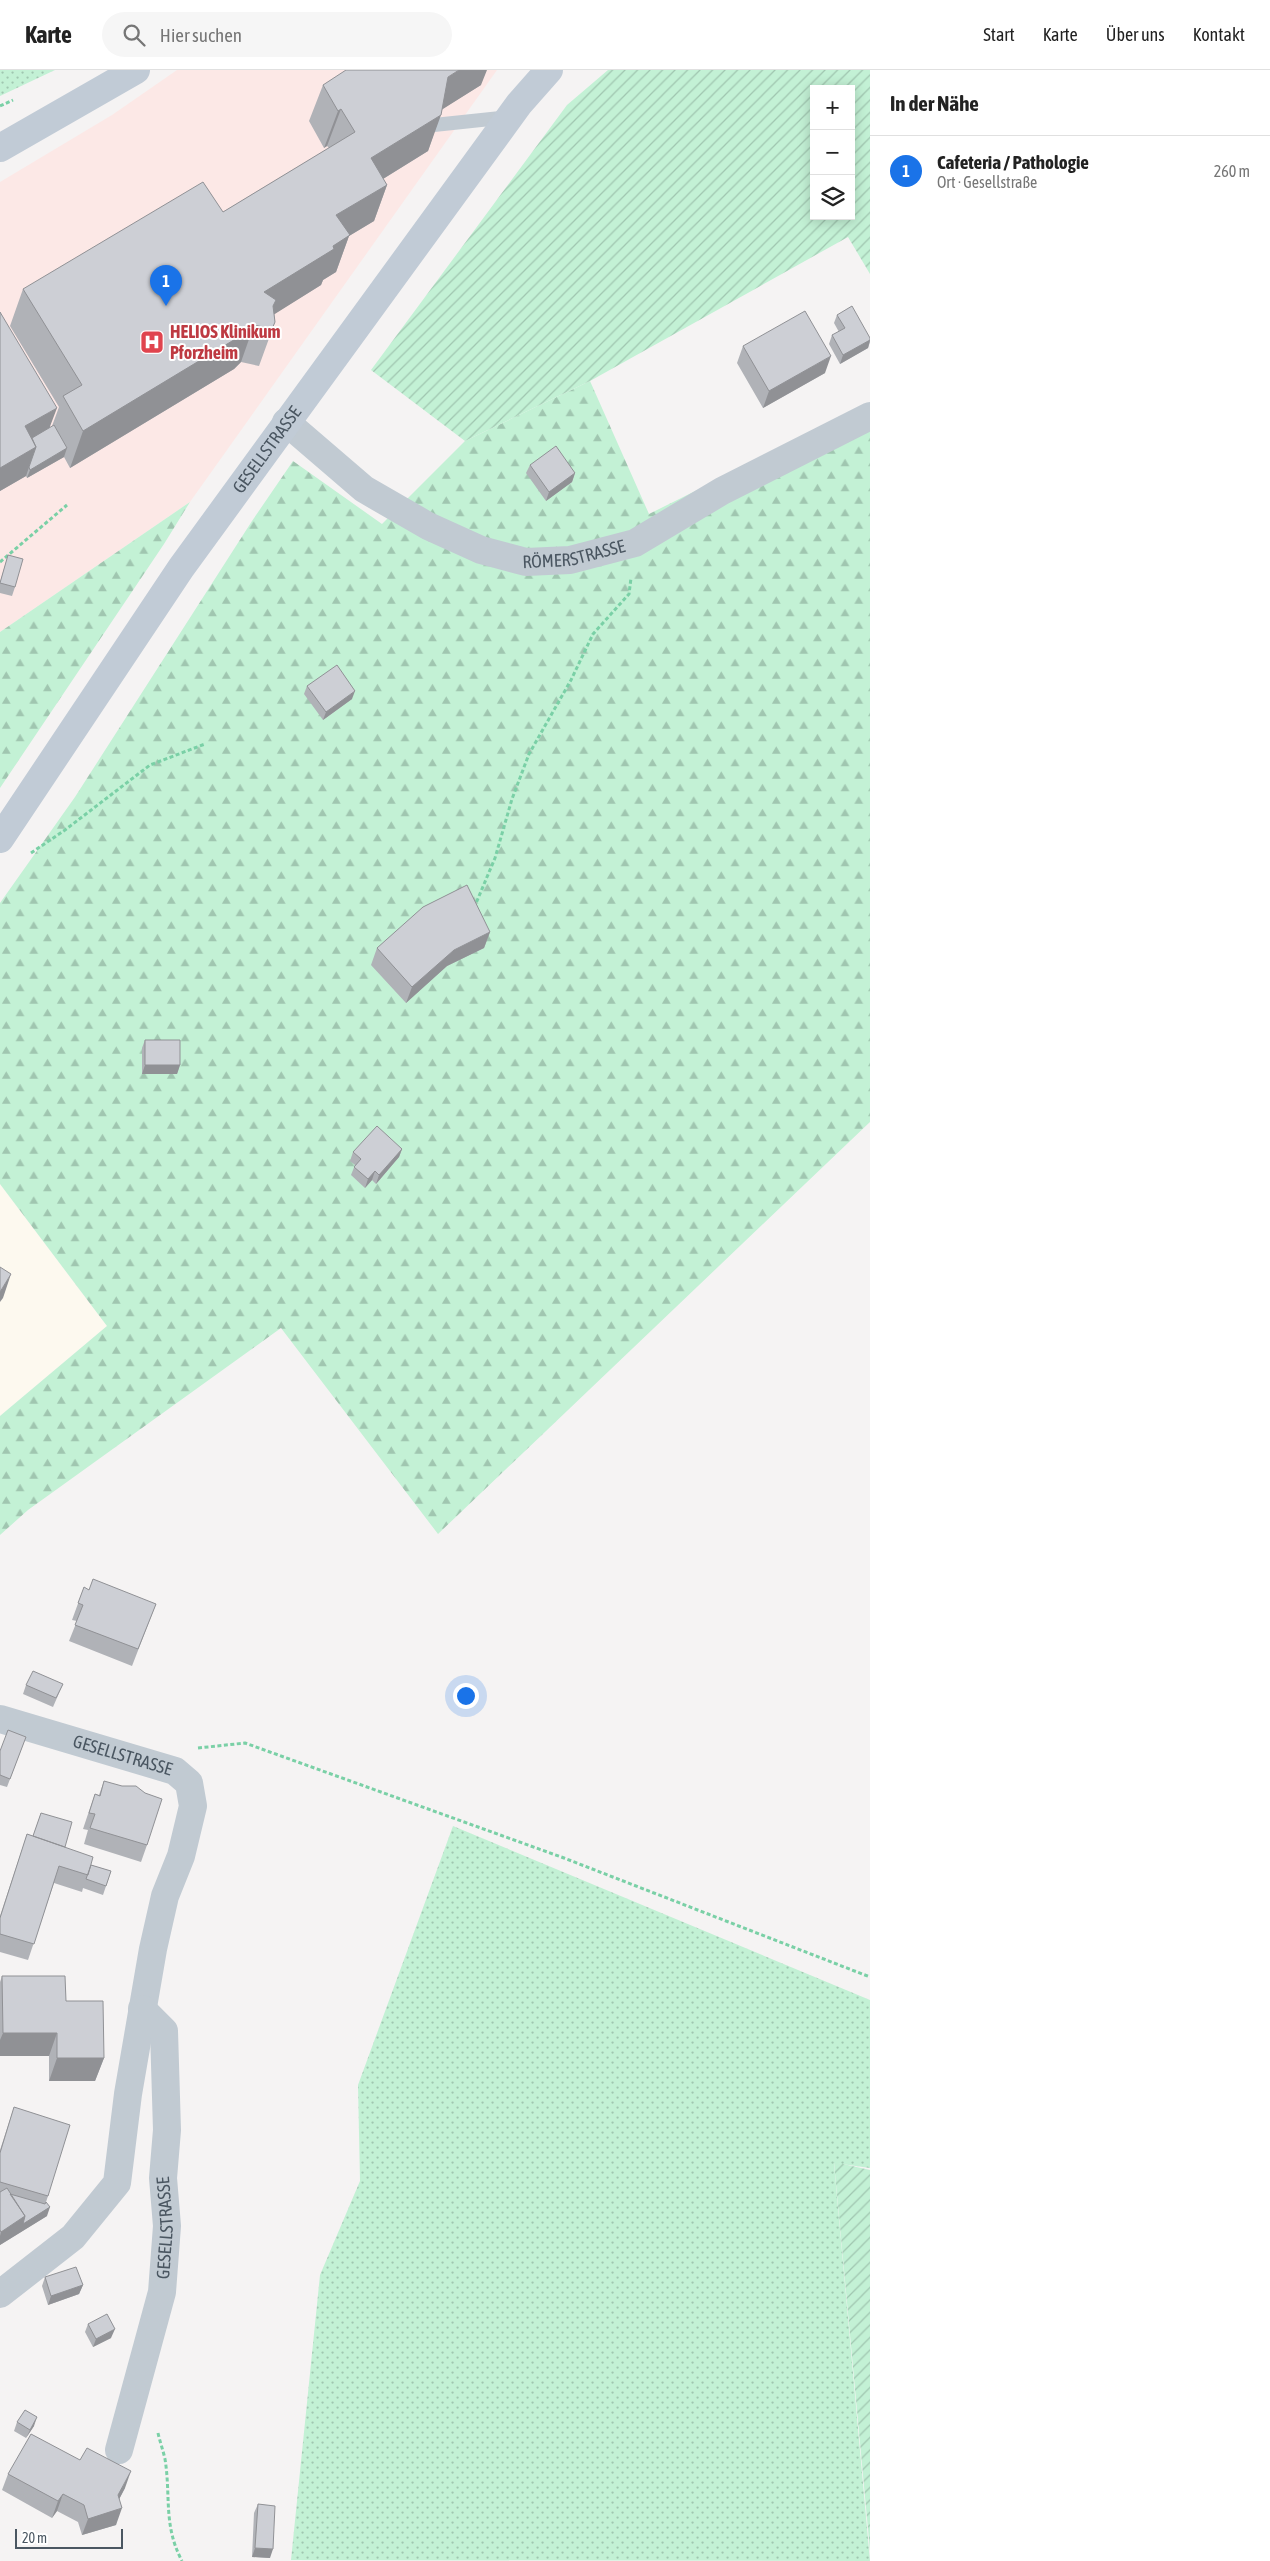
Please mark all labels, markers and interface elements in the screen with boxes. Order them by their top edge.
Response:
search box [102,12,452,57]
text: Karte [25,21,72,48]
icon: search [120,21,148,49]
text: Hier suchen [160,24,242,46]
text: Start [983,24,1015,45]
text: Karte [1043,24,1078,45]
text: Über uns [1106,24,1165,45]
text: Kontakt [1193,24,1245,45]
map controls [810,85,855,220]
button: + [810,85,855,130]
text: In der Nähe [890,91,979,115]
button: − [810,130,855,175]
text: Cafeteria / Pathologie [937,151,1089,173]
text: 1 [902,162,910,180]
text: 260 m [1214,162,1250,180]
text: Ort · Gesellstraße [937,173,1037,191]
button: layers [810,175,855,220]
pin: 1 [150,265,182,306]
place label: HELIOS Klinikum Pforzheim [170,321,280,363]
hospital icon: HELIOS Klinikum Pforzheim [139,329,165,355]
street label: GESELLSTRASSE [228,402,305,497]
street label: RÖMERSTRASSE [522,535,628,572]
your location [453,1683,479,1709]
street label: GESELLSTRASSE [71,1730,175,1780]
street label: GESELLSTRASSE [152,2176,177,2280]
scale bar [15,2526,122,2549]
text: 20 m [22,2530,47,2546]

